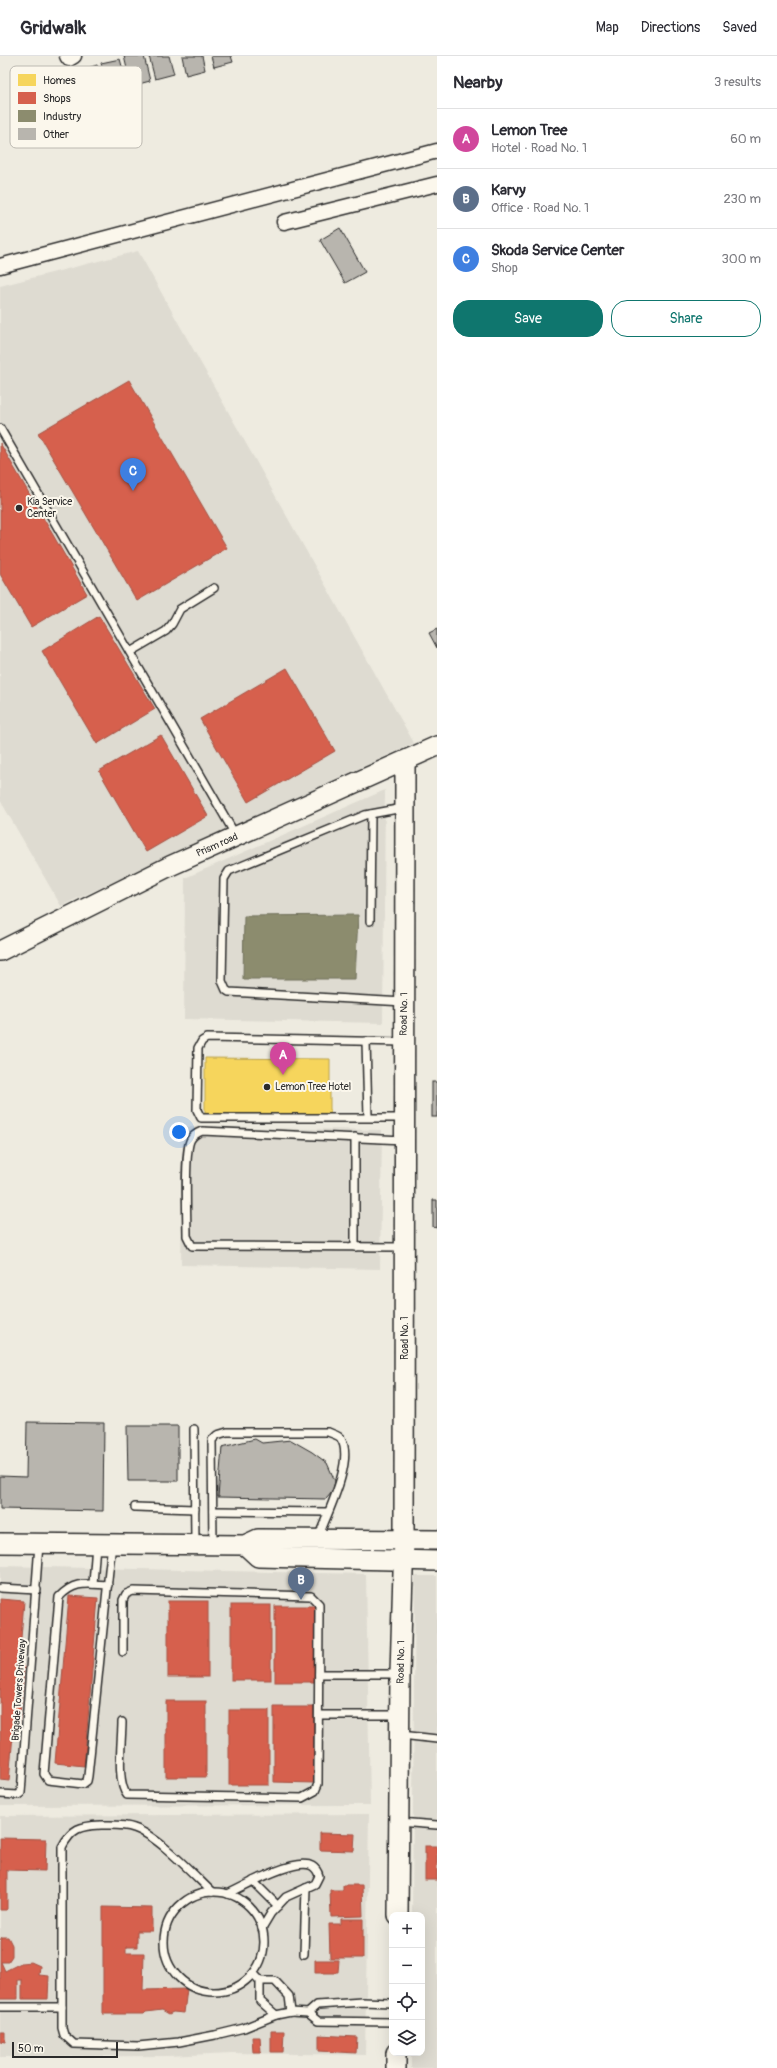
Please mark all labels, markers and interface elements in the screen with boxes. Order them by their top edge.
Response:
text: Gridwalk [20,16,86,40]
text: Map [596,19,619,36]
text: Directions [641,19,700,36]
text: Saved [722,19,757,36]
legend [10,66,142,148]
text: Nearby [453,72,502,93]
text: Homes [43,74,76,87]
text: 3 results [714,74,761,90]
text: Shops [43,92,71,105]
text: Industry [43,110,82,123]
text: Lemon Tree [491,121,567,140]
text: Other [43,128,69,141]
text: A [462,131,470,147]
text: 60 m [730,131,761,147]
text: Hotel · Road No. 1 [491,140,587,156]
text: Karvy [491,181,526,200]
text: B [462,191,470,207]
text: 230 m [724,191,761,207]
text: Office · Road No. 1 [491,200,589,216]
text: Skoda Service Center [491,241,624,260]
text: C [462,251,470,267]
text: 300 m [722,251,761,267]
text: Shop [491,260,518,276]
button: Save [453,300,603,337]
button: Share [611,300,761,337]
pin: C [120,458,146,491]
place label: Kia Service Center [27,496,72,520]
marker: Kia Service Center [14,503,24,513]
street label: Prism road [194,830,240,860]
street label: Road No. 1 [398,992,410,1036]
pin: A [270,1042,296,1075]
place label: Lemon Tree Hotel [275,1081,351,1093]
marker: Lemon Tree Hotel [262,1082,272,1092]
your location [169,1122,189,1142]
street label: Road No. 1 [399,1316,411,1360]
pin: B [288,1567,314,1600]
street label: Brigade Towers Driveway [9,1638,29,1741]
street label: Road No. 1 [395,1640,407,1684]
map controls [389,1912,425,2056]
button: + [389,1912,425,1948]
button: − [389,1948,425,1984]
button: locate [389,1984,425,2020]
button: layers [389,2020,425,2056]
scale bar [12,2040,118,2059]
text: 50 m [18,2042,44,2055]

